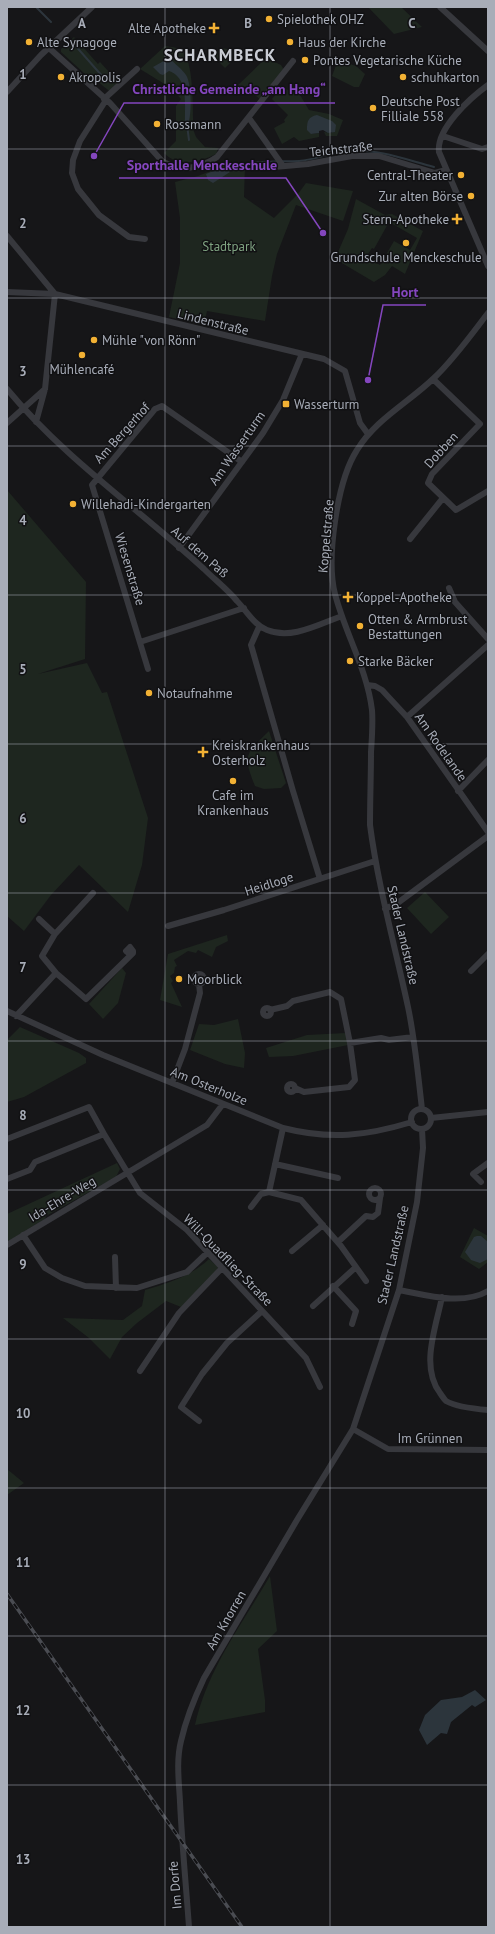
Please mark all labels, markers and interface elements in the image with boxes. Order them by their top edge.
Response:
place label: Spielothek OHZ [277,11,364,28]
marker: Spielothek OHZ [264,14,274,24]
text: A [78,15,86,32]
text: B [244,15,252,32]
text: C [408,15,416,32]
place label: Alte Apotheke [128,20,206,37]
marker: Alte Apotheke [209,23,219,33]
place label: Alte Synagoge [37,34,117,51]
place label: Haus der Kirche [298,34,386,51]
marker: Alte Synagoge [24,37,34,47]
marker: Haus der Kirche [285,37,295,47]
district label: SCHARMBECK [164,44,276,66]
place label: Pontes Vegetarische Küche [313,52,462,69]
marker: Pontes Vegetarische Küche [300,55,310,65]
text: 1 [19,66,27,83]
place label: Akropolis [69,69,121,86]
place label: schuhkarton [411,69,479,86]
marker: Akropolis [56,72,66,82]
marker: schuhkarton [398,72,408,82]
callout: Christliche Gemeinde „am Hang“ [124,77,335,103]
text: Christliche Gemeinde „am Hang“ [132,80,326,98]
place label: Deutsche Post Filliale 558 [381,93,460,125]
marker: Deutsche Post Filliale 558 [368,103,378,113]
place label: Rossmann [165,116,221,133]
marker: Rossmann [152,119,162,129]
street label: Teichstraße [308,137,374,161]
callout: Sporthalle Menckeschule [119,152,286,178]
text: Sporthalle Menckeschule [127,156,277,174]
place label: Central-Theater [367,167,454,184]
marker: Central-Theater [456,170,466,180]
place label: Zur alten Börse [379,188,463,205]
marker: Zur alten Börse [466,191,476,201]
place label: Stern-Apotheke [363,211,449,228]
marker: Stern-Apotheke [452,214,462,224]
text: 2 [19,215,27,232]
park label: Stadtpark [202,238,256,255]
marker: Grundschule Menckeschule [401,238,411,248]
place label: Grundschule Menckeschule [330,249,482,266]
callout: Hort [383,279,426,305]
text: Hort [392,283,419,301]
street label: Lindenstraße [175,305,251,339]
place label: Mühle "von Rönn" [102,332,200,349]
marker: Mühle "von Rönn" [89,335,99,345]
marker: Mühlencafé [77,350,87,360]
place label: Mühlencafé [50,361,114,378]
text: 3 [19,363,27,380]
place label: Wasserturm [294,396,359,413]
street label: Am Bergerhof [90,398,154,467]
marker: Wasserturm [281,399,291,409]
street label: Am Wasserturm [205,408,269,488]
street label: Dobben [420,428,462,472]
place label: Willehadi-Kindergarten [81,496,211,513]
marker: Willehadi-Kindergarten [68,499,78,509]
street label: Koppelstraße [314,499,338,573]
text: 4 [19,512,27,529]
street label: Auf dem Paß [168,522,233,582]
street label: Wiesenstraße [111,531,149,607]
place label: Koppel-Apotheke [356,589,452,606]
marker: Koppel-Apotheke [343,592,353,602]
place label: Otten & Armbrust Bestattungen [368,611,468,643]
marker: Otten & Armbrust Bestattungen [355,621,365,631]
place label: Starke Bäcker [358,653,434,670]
marker: Starke Bäcker [345,656,355,666]
text: 5 [19,661,27,678]
place label: Notaufnahme [157,685,233,702]
marker: Notaufnahme [144,688,154,698]
street label: Am Rodelande [411,709,471,785]
place label: Kreiskrankenhaus Osterholz [212,737,310,769]
marker: Kreiskrankenhaus Osterholz [197,746,209,758]
marker: Cafe im Krankenhaus [228,776,238,786]
place label: Cafe im Krankenhaus [197,787,269,819]
text: 6 [19,810,27,827]
street label: Heidloge [243,868,295,900]
street label: Stader Landstraße [383,884,423,986]
text: 7 [19,959,27,976]
place label: Moorblick [187,971,243,988]
marker: Moorblick [174,974,184,984]
street label: Am Osterholze [168,1063,250,1109]
text: 8 [19,1107,27,1124]
street label: Ida-Ehre-Weg [25,1172,99,1226]
street label: Stader Landstraße [373,1204,413,1306]
street label: Will-Quadflieg-Straße [180,1210,276,1310]
text: 9 [19,1256,27,1273]
text: 10 [16,1405,30,1422]
street label: Im Grünnen [397,1430,463,1447]
text: 11 [16,1554,30,1571]
street label: Am Knorren [202,1587,250,1653]
text: 12 [16,1702,30,1719]
text: 13 [16,1851,30,1868]
street label: Im Dorfe [164,1860,186,1910]

